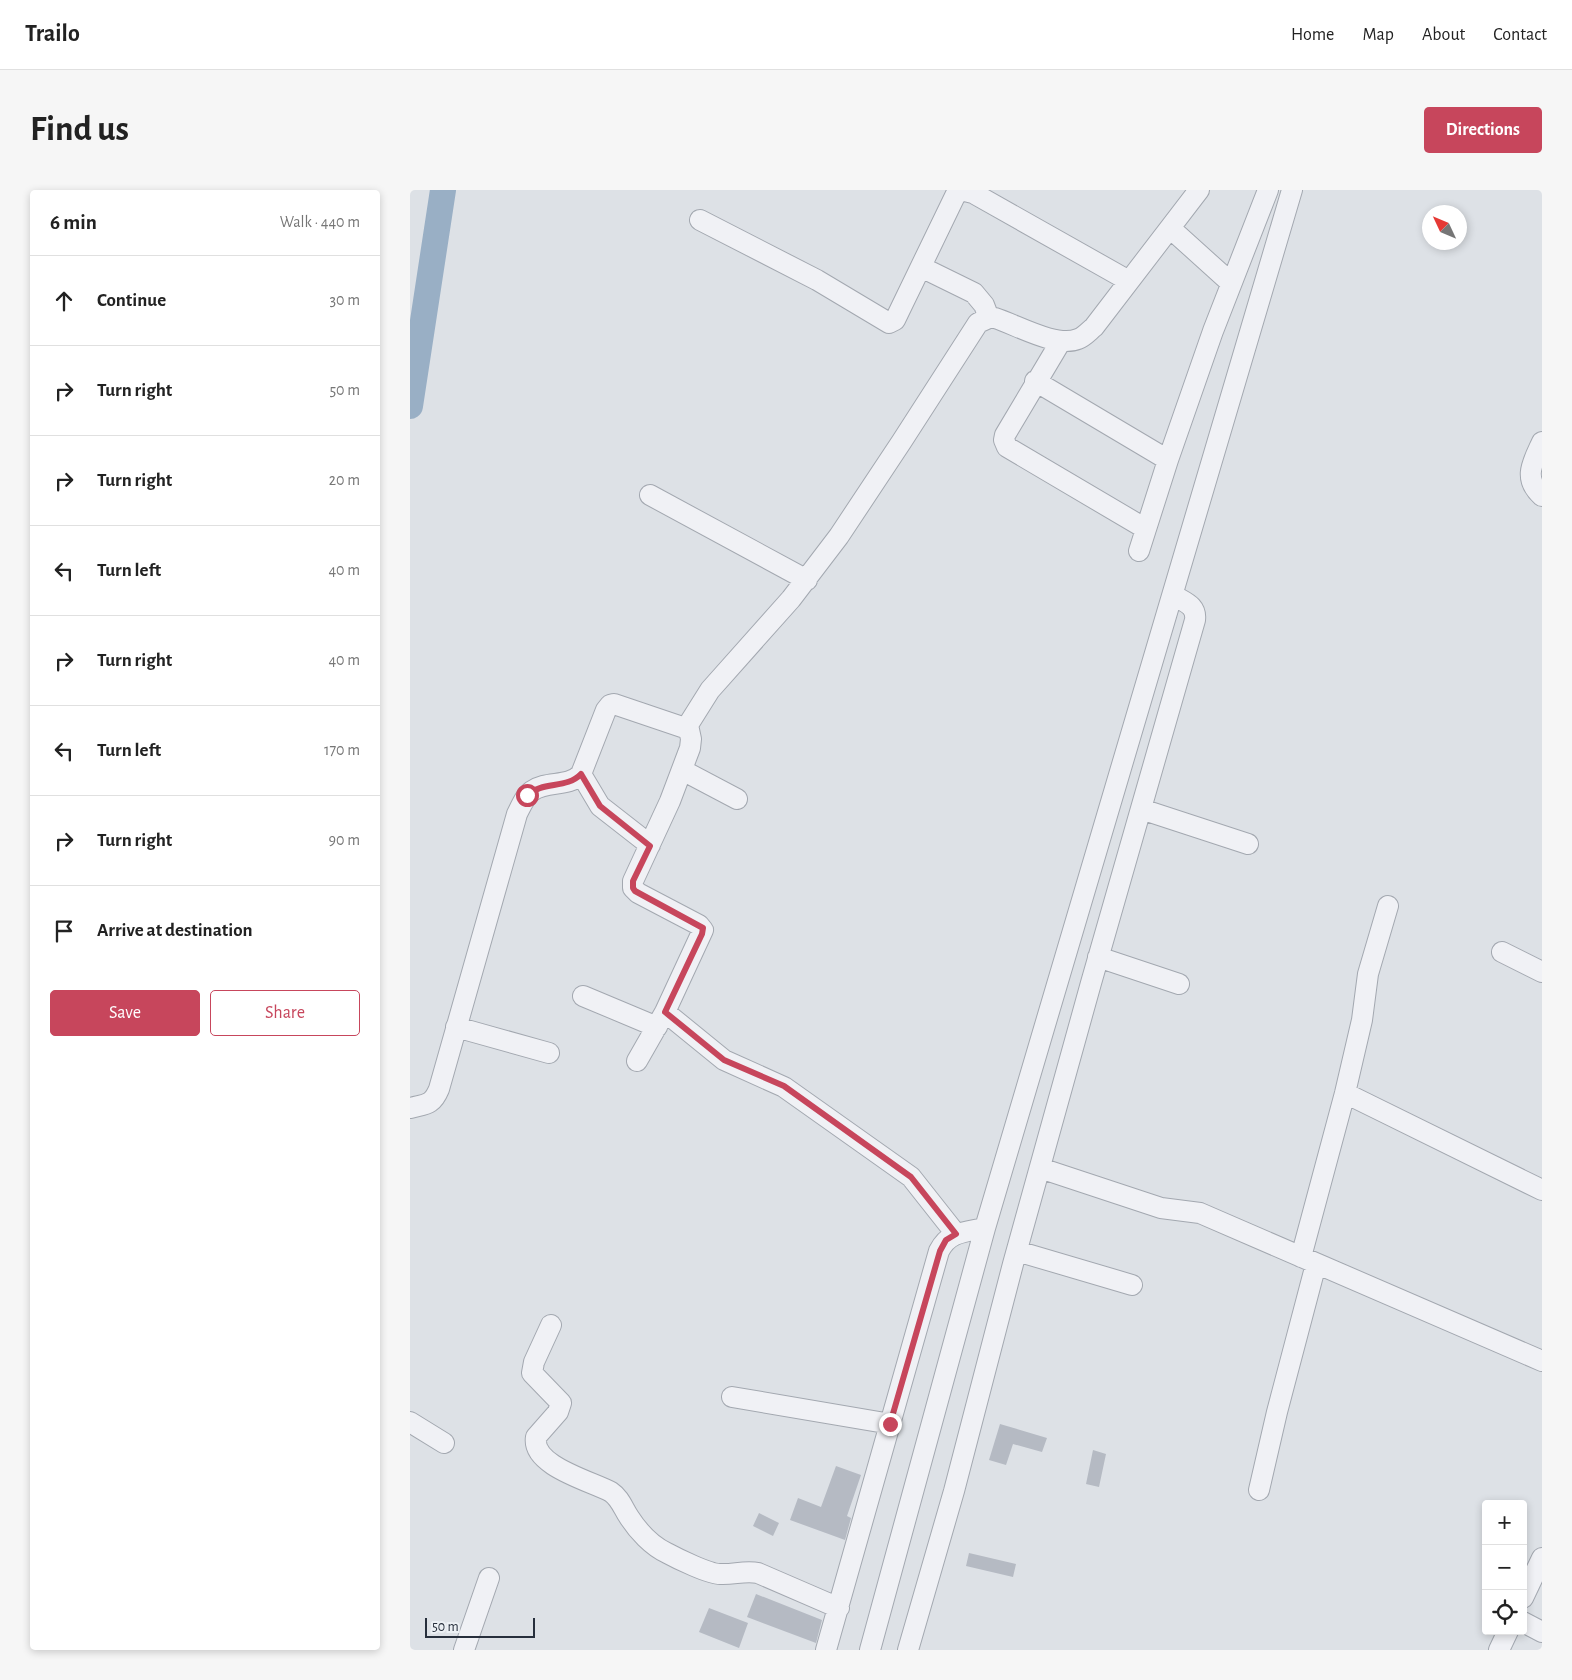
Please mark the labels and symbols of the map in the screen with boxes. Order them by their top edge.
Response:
north arrow [1422,205,1467,250]
route start [516,784,539,807]
route end [879,1413,902,1436]
scale bar [425,1615,535,1638]

